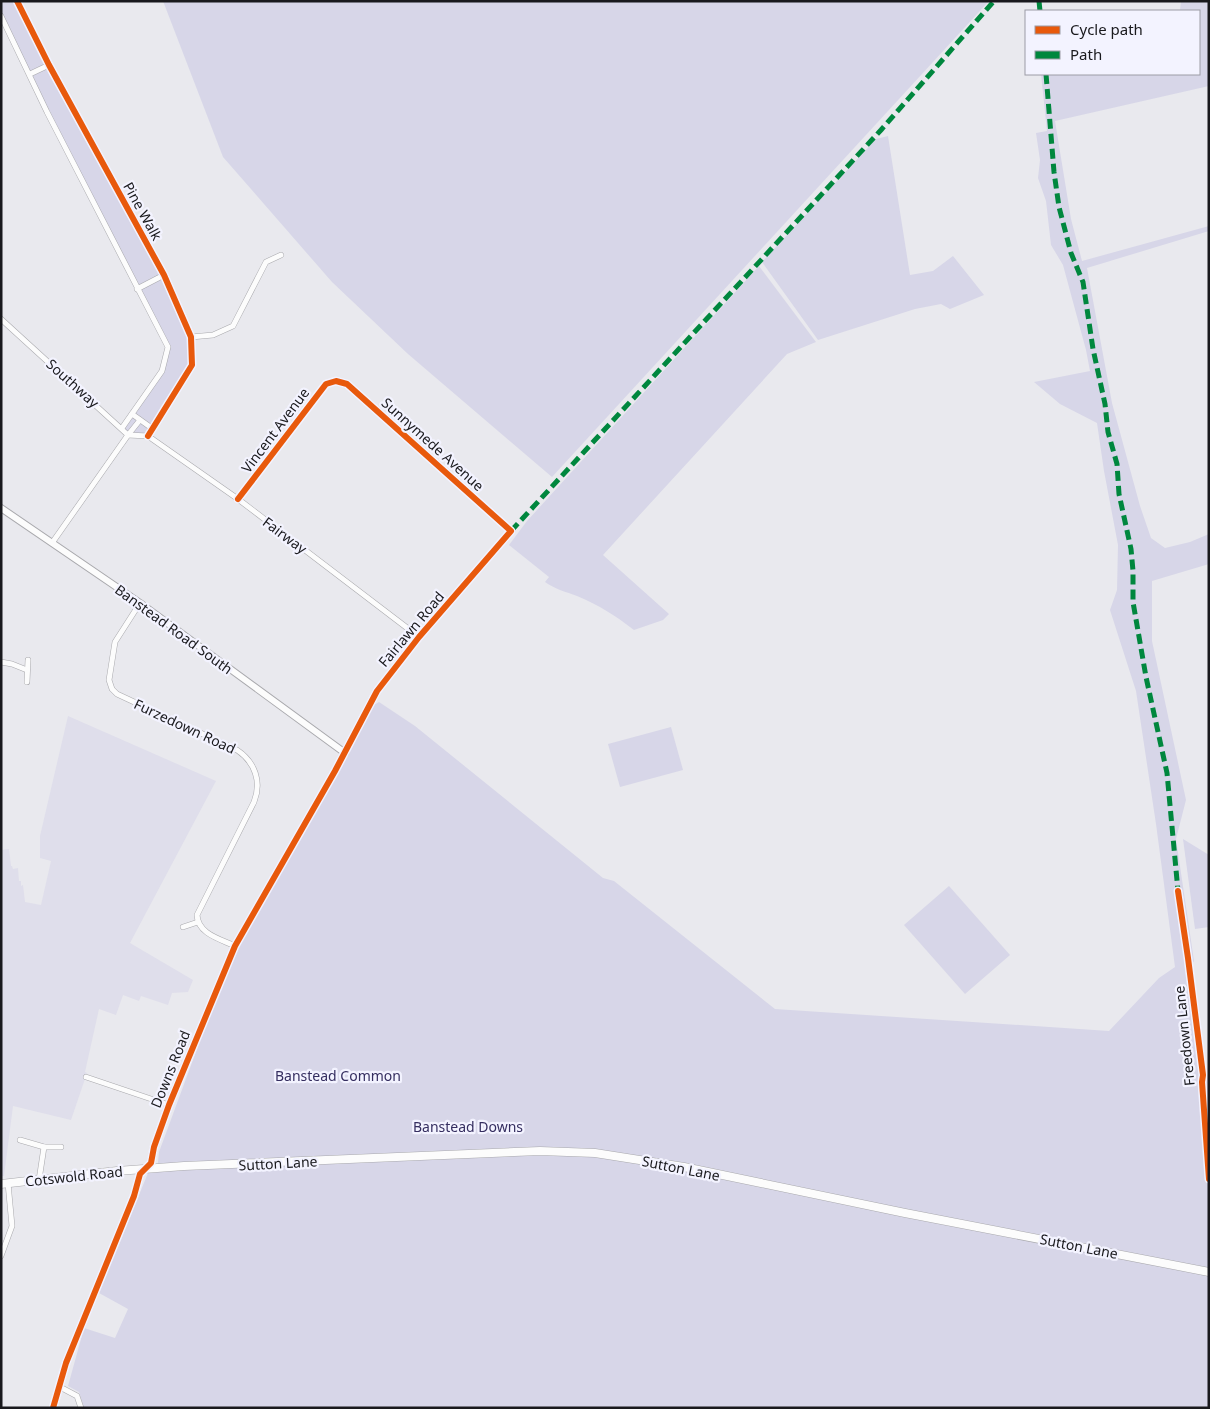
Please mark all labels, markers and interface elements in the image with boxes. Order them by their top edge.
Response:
legend [1025,10,1200,75]
text: Cycle path [1070,19,1143,39]
text: Path [1070,44,1102,64]
street label: Pine Walk [119,178,167,244]
street label: Southway [43,354,104,412]
street label: Vincent Avenue [237,384,313,476]
street label: Sunnymede Avenue [378,393,488,495]
street label: Fairway [259,512,312,558]
street label: Banstead Road South [111,580,237,678]
street label: Fairlawn Road [374,587,448,671]
street label: Furzedown Road [131,694,239,758]
street label: Freedown Lane [1169,985,1199,1087]
street label: Downs Road [146,1027,194,1111]
park label: Banstead Common [275,1066,401,1085]
park label: Banstead Downs [413,1117,523,1136]
street label: Sutton Lane [238,1151,318,1175]
street label: Sutton Lane [640,1151,722,1185]
street label: Cotswold Road [24,1161,124,1191]
street label: Sutton Lane [1038,1229,1120,1263]

